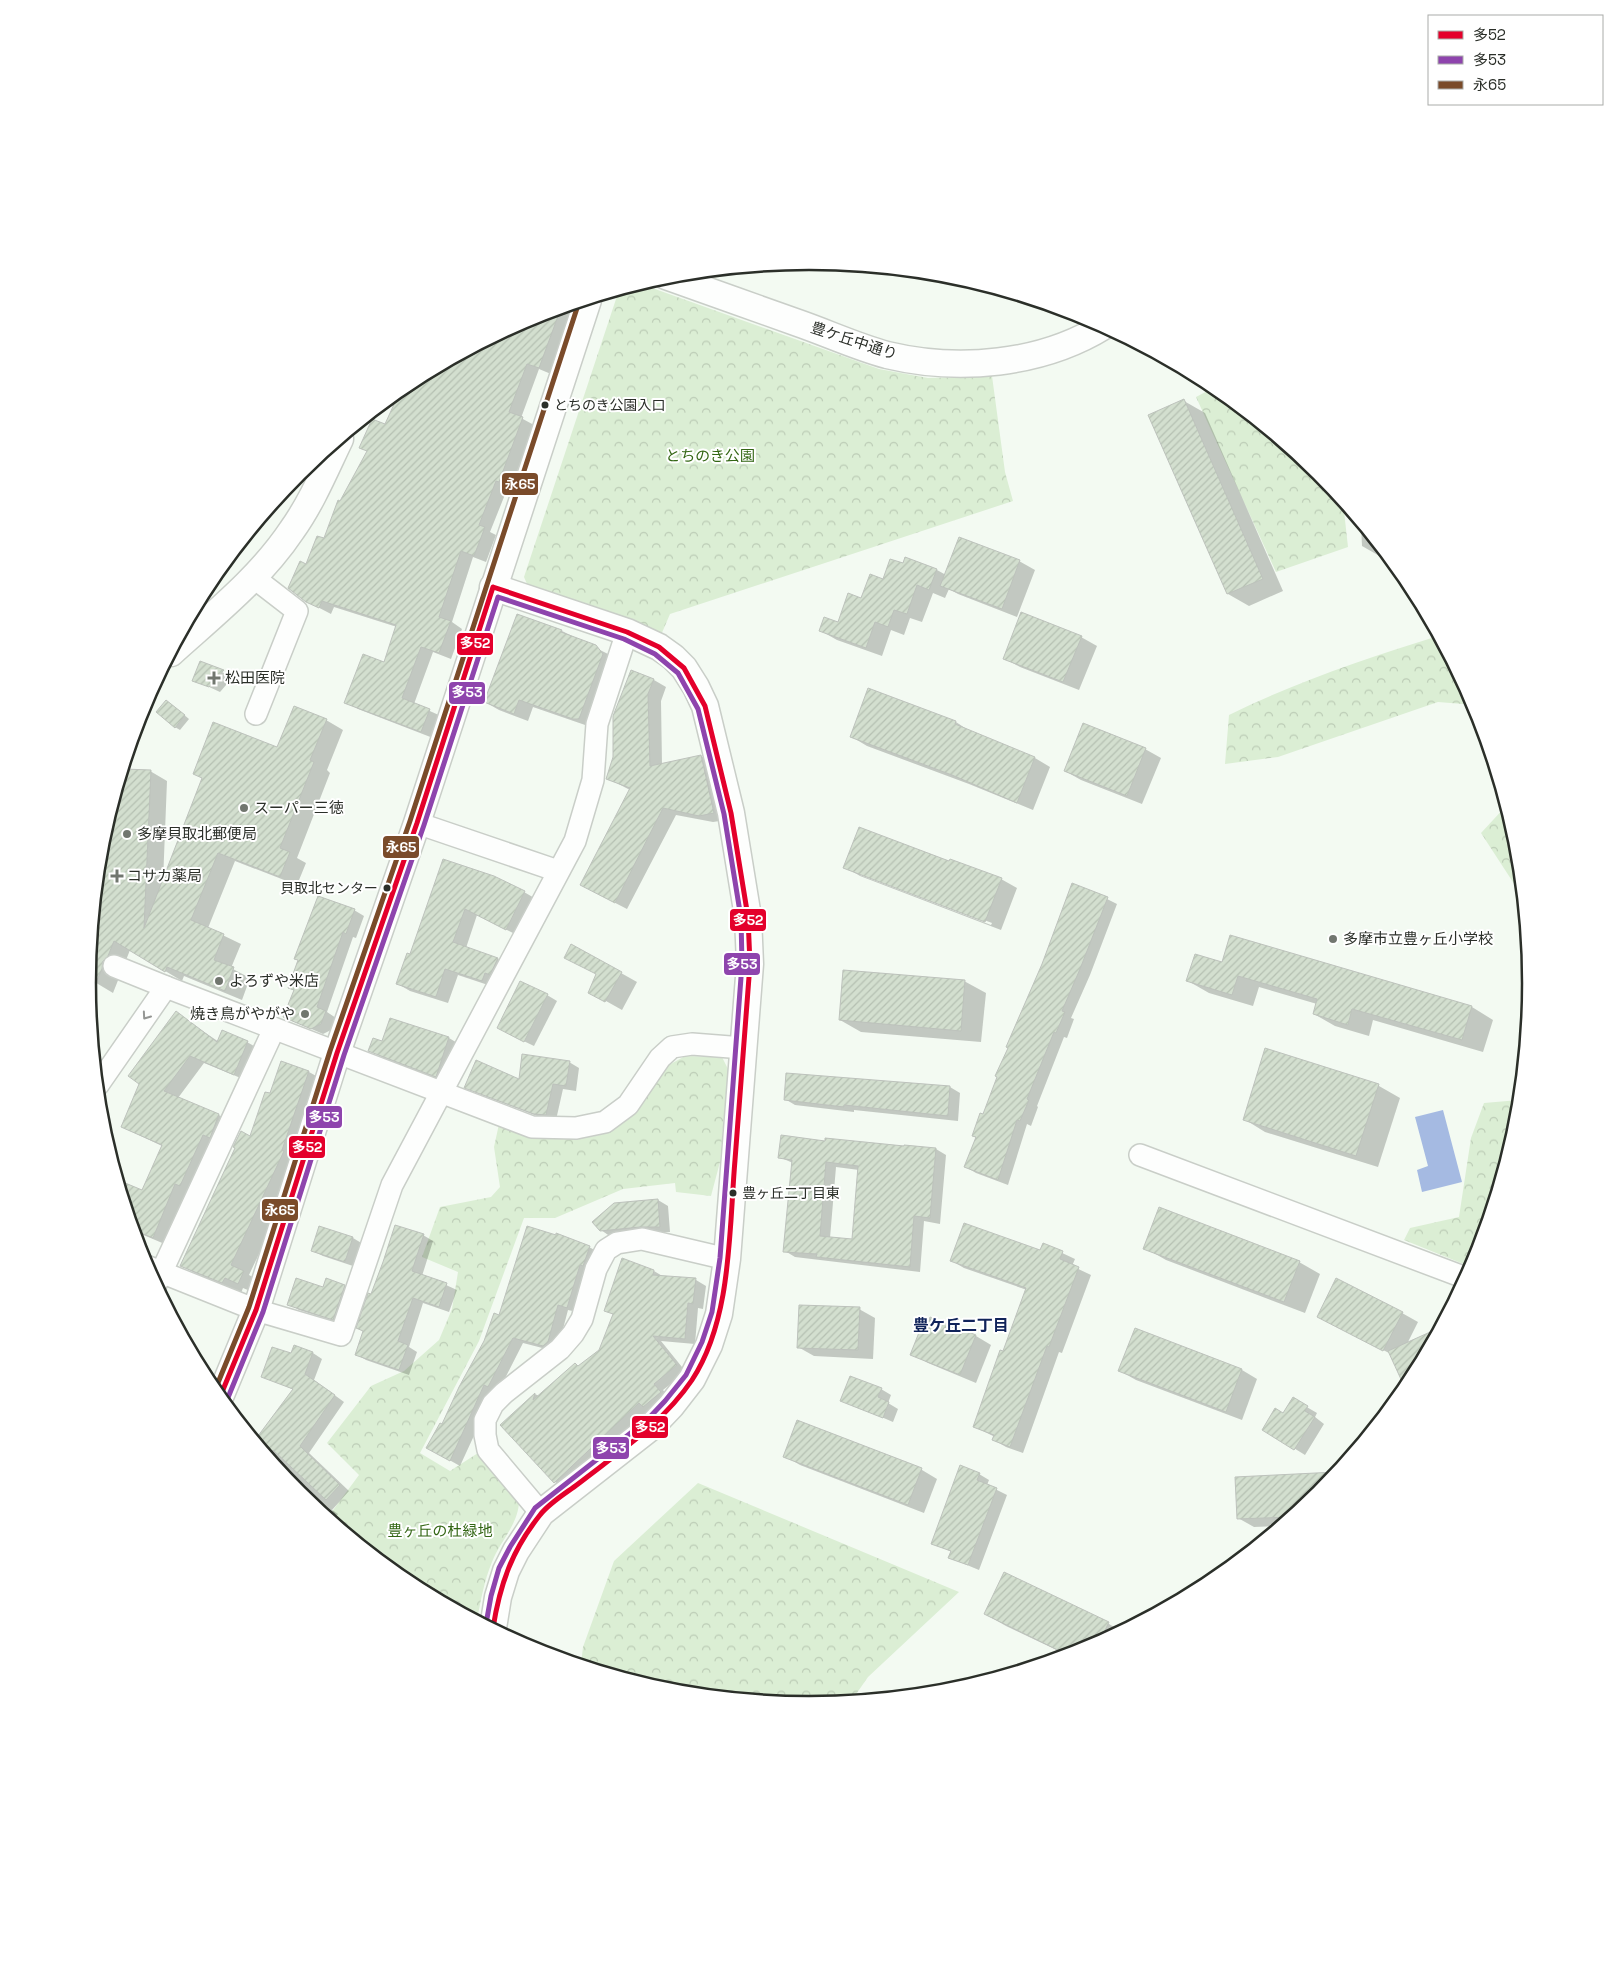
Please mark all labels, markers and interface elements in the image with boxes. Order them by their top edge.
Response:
legend [1428,15,1603,105]
text: 多52 [1473,25,1506,44]
text: 多53 [1473,50,1506,69]
text: 永65 [1473,75,1506,94]
street label: 豊ケ丘中通り [808,318,900,363]
place label: とちのき公園入口 [554,396,666,414]
marker: とちのき公園入口 [540,400,550,410]
park label: とちのき公園 [665,446,755,465]
line badge: 永65 [501,472,539,496]
text: 永65 [504,475,536,493]
line badge: 多52 [456,632,494,656]
text: 多52 [460,634,490,652]
place label: 松田医院 [225,668,285,687]
marker: 松田医院 [207,671,221,685]
line badge: 多53 [448,681,486,705]
text: 多53 [452,683,482,701]
place label: スーパー三徳 [254,798,344,817]
marker: スーパー三徳 [238,802,250,814]
place label: 多摩貝取北郵便局 [137,824,257,843]
marker: 多摩貝取北郵便局 [121,828,133,840]
line badge: 永65 [382,835,420,859]
text: 永65 [385,838,417,856]
place label: コサカ薬局 [127,866,202,885]
marker: コサカ薬局 [111,870,123,882]
place label: 貝取北センター [280,879,378,897]
marker: 貝取北センター [382,883,392,893]
line badge: 多52 [729,908,767,932]
text: 多52 [733,911,763,929]
place label: 多摩市立豊ヶ丘小学校 [1343,929,1493,948]
marker: 多摩市立豊ヶ丘小学校 [1327,933,1339,945]
line badge: 多53 [723,952,761,976]
text: 多53 [727,955,757,973]
place label: よろずや米店 [229,971,319,990]
marker: よろずや米店 [213,975,225,987]
place label: 焼き鳥がやがや [190,1004,295,1023]
marker: 焼き鳥がやがや [299,1008,311,1020]
one-way arrow [143,1010,152,1020]
line badge: 多53 [305,1105,343,1129]
text: 多53 [309,1108,339,1126]
line badge: 多52 [288,1135,326,1159]
text: 多52 [292,1138,322,1156]
place label: 豊ヶ丘二丁目東 [742,1184,840,1202]
marker: 豊ヶ丘二丁目東 [728,1188,738,1198]
line badge: 永65 [261,1198,299,1222]
text: 永65 [264,1201,296,1219]
district label: 豊ケ丘二丁目 [913,1315,1009,1336]
line badge: 多52 [631,1415,669,1439]
text: 多52 [635,1418,665,1436]
line badge: 多53 [592,1436,630,1460]
text: 多53 [596,1439,626,1457]
park label: 豊ヶ丘の杜緑地 [387,1521,493,1540]

